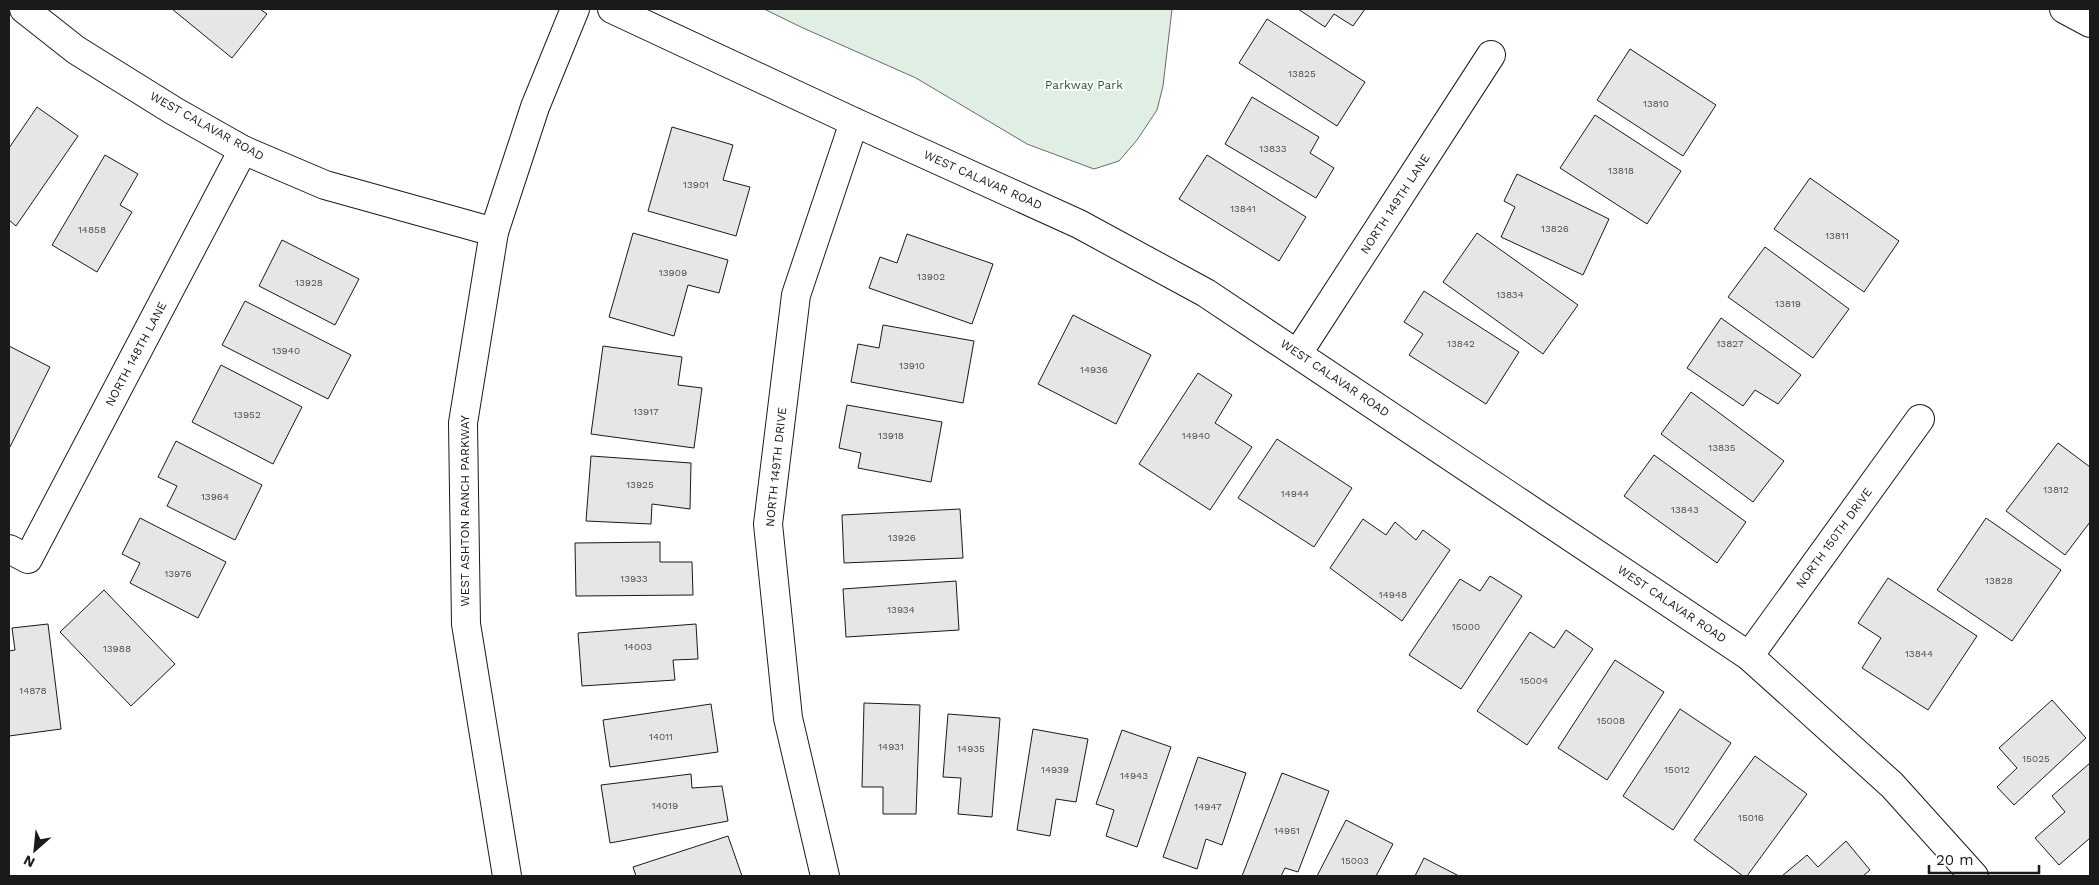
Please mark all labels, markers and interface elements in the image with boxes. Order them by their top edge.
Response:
house number: 13825 [1288,68,1316,79]
park label: Parkway Park [1045,78,1123,92]
street label: WEST CALAVAR ROAD [147,89,267,163]
house number: 13810 [1643,98,1669,109]
house number: 13833 [1259,143,1287,154]
street label: WEST CALAVAR ROAD [922,148,1044,212]
street label: NORTH 149TH LANE [1357,151,1433,257]
house number: 13818 [1608,165,1634,176]
house number: 13901 [683,179,709,190]
house number: 13841 [1230,203,1256,214]
house number: 13826 [1541,223,1569,234]
house number: 14858 [78,224,106,235]
house number: 13811 [1825,230,1849,241]
house number: 13909 [659,267,687,278]
house number: 13902 [917,271,945,282]
house number: 13928 [295,277,323,288]
house number: 13834 [1496,289,1524,300]
house number: 13819 [1775,298,1801,309]
street label: NORTH 148TH LANE [102,299,170,409]
street label: WEST CALAVAR ROAD [1278,336,1392,420]
house number: 13842 [1447,338,1475,349]
house number: 13827 [1716,338,1744,349]
house number: 13940 [272,345,300,356]
house number: 13910 [899,360,925,371]
house number: 14936 [1080,364,1108,375]
house number: 13917 [633,406,659,417]
street label: NORTH 149TH DRIVE [763,406,789,528]
house number: 13952 [233,409,261,420]
street label: WEST ASHTON RANCH PARKWAY [458,415,472,607]
house number: 13918 [878,430,904,441]
house number: 14940 [1182,430,1210,441]
house number: 13835 [1708,442,1736,453]
house number: 13925 [626,479,654,490]
house number: 13812 [2043,484,2069,495]
street label: NORTH 150TH DRIVE [1793,485,1875,591]
house number: 14944 [1281,488,1309,499]
house number: 13964 [201,491,229,502]
house number: 13843 [1671,504,1699,515]
house number: 13926 [888,532,916,543]
street label: WEST CALAVAR ROAD [1615,562,1729,646]
house number: 13976 [164,568,192,579]
house number: 13933 [620,573,648,584]
house number: 13828 [1985,575,2013,586]
house number: 14948 [1379,589,1407,600]
house number: 13934 [887,604,915,615]
house number: 15000 [1452,621,1480,632]
house number: 14003 [624,641,652,652]
house number: 13988 [103,643,131,654]
house number: 13844 [1905,648,1933,659]
house number: 15004 [1520,675,1548,686]
house number: 14878 [19,685,47,696]
house number: 15008 [1597,715,1625,726]
house number: 14011 [649,731,673,742]
house number: 14931 [878,741,904,752]
house number: 14935 [957,743,985,754]
house number: 15025 [2022,753,2050,764]
house number: 14939 [1041,764,1069,775]
house number: 15012 [1664,764,1690,775]
house number: 14943 [1120,770,1148,781]
house number: 14019 [652,800,678,811]
house number: 14947 [1194,801,1222,812]
house number: 15016 [1738,812,1764,823]
north arrow [10,825,60,875]
house number: 14951 [1274,825,1300,836]
scale bar [1929,842,2039,874]
text: 20 m [1936,851,1974,869]
text: N [21,852,37,871]
house number: 15003 [1341,855,1369,866]

